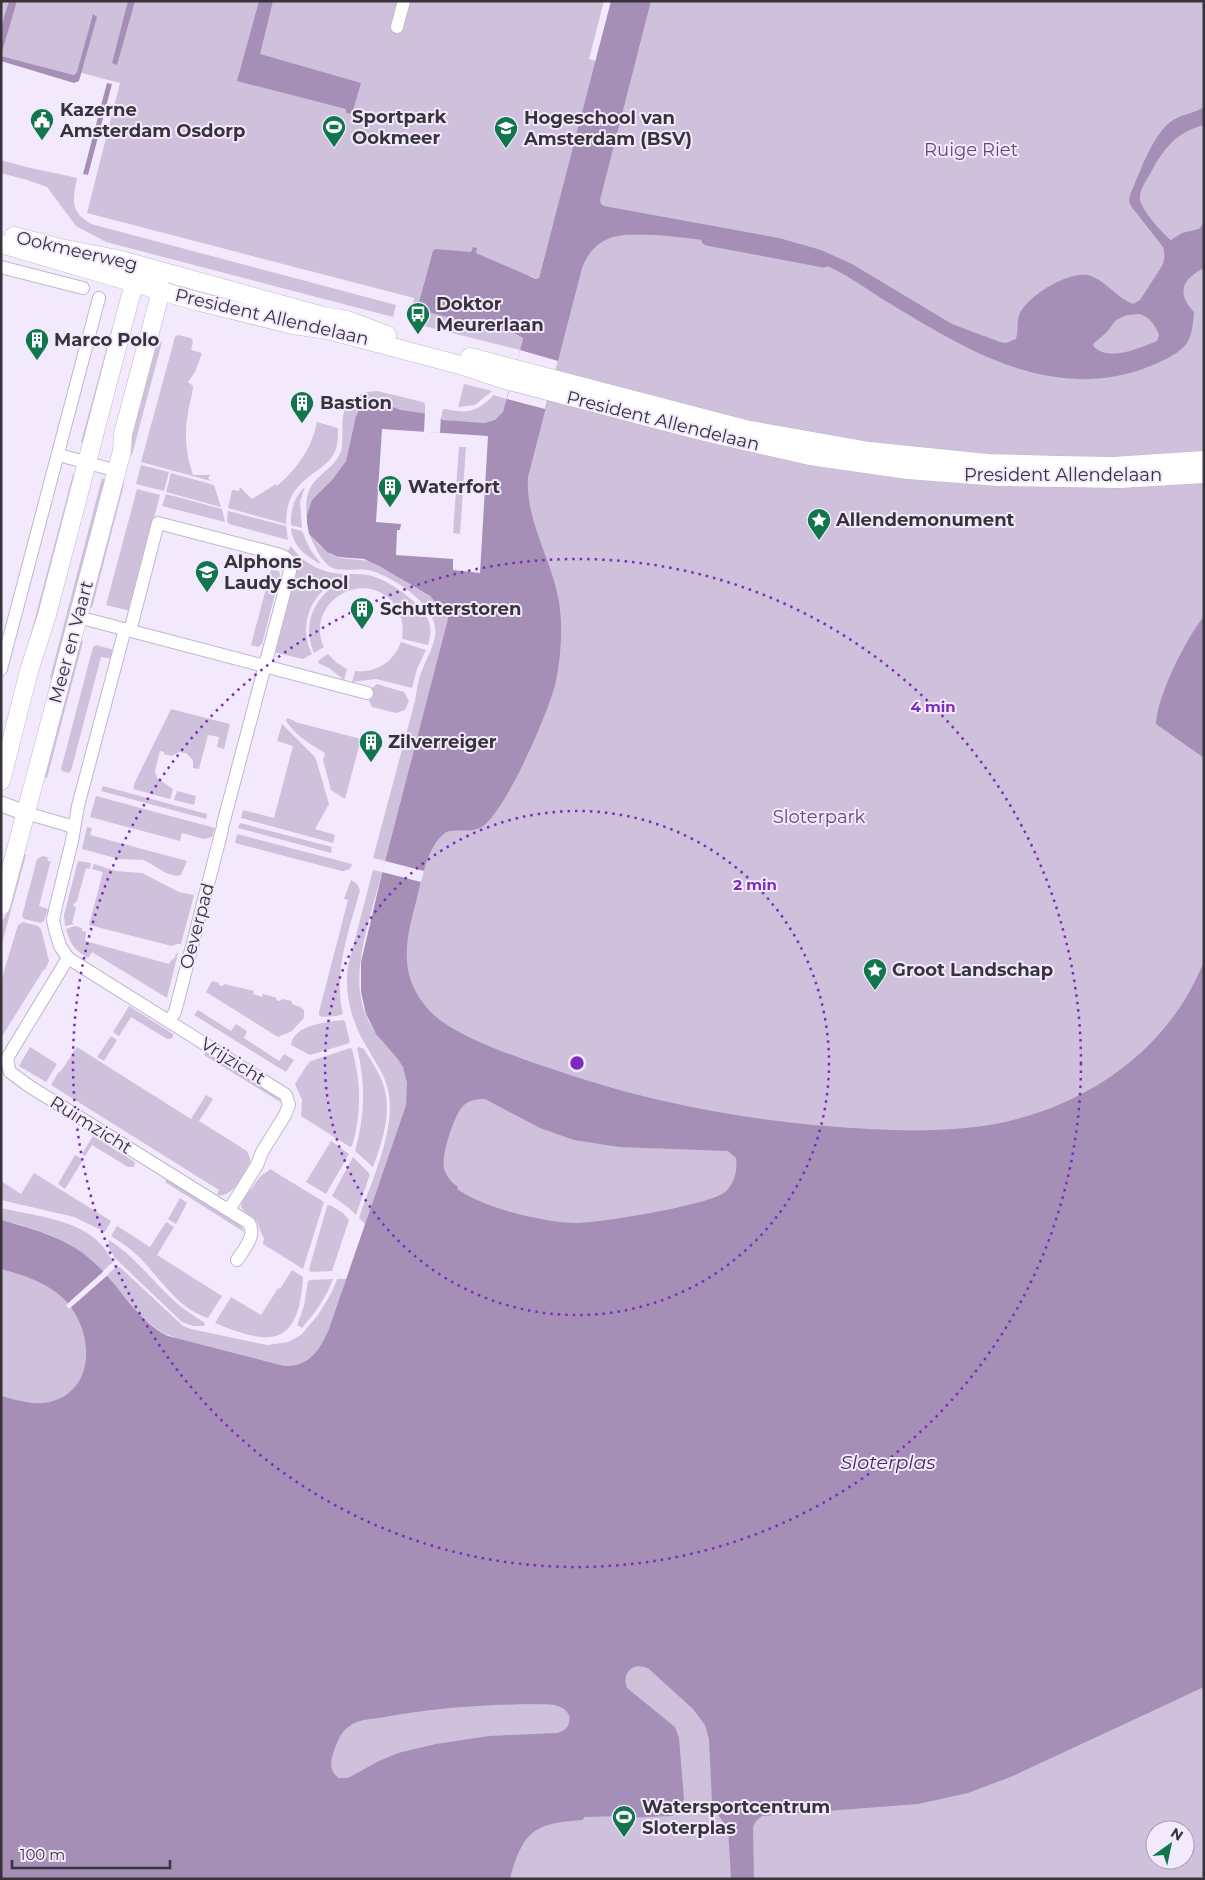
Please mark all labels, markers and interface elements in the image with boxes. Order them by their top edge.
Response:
place label: Kazerne Amsterdam Osdorp [59,99,245,142]
place label: Sportpark Ookmeer [352,106,447,149]
public building icon: Kazerne Amsterdam Osdorp [29,107,55,141]
place label: Hogeschool van Amsterdam (BSV) [523,107,692,150]
sports icon: Sportpark Ookmeer [321,114,347,148]
school or university icon: Hogeschool van Amsterdam (BSV) [493,115,519,149]
park label: Ruige Riet [924,139,1018,161]
street label: Ookmeerweg [14,226,140,276]
street label: President Allendelaan [173,284,371,350]
place label: Doktor Meurerlaan [436,293,544,336]
bus stop icon: Doktor Meurerlaan [405,301,431,335]
building icon: Marco Polo [24,327,50,361]
place label: Marco Polo [54,329,159,351]
street label: President Allendelaan [564,386,762,456]
building icon: Bastion [289,390,315,424]
place label: Bastion [320,392,392,414]
street label: President Allendelaan [964,464,1162,486]
building icon: Waterfort [377,474,403,508]
place label: Waterfort [408,476,500,498]
place icon: Allendemonument [806,507,832,541]
place label: Allendemonument [835,509,1015,531]
place label: Alphons Laudy school [223,551,348,594]
school or university icon: Alphons Laudy school [194,559,220,593]
street label: Meer en Vaart [44,578,98,706]
building icon: Schutterstoren [349,596,375,630]
place label: Schutterstoren [380,598,521,620]
text: 4 min [910,697,956,716]
building icon: Zilverreiger [358,729,384,763]
place label: Zilverreiger [388,731,497,753]
park label: Sloterpark [773,806,866,828]
text: 2 min [733,875,777,894]
street label: Oeverpad [175,881,219,971]
place icon: Groot Landschap [862,957,888,991]
place label: Groot Landschap [892,959,1053,981]
street label: Vrijzicht [197,1033,269,1089]
centre of rings [568,1054,586,1072]
street label: Ruimzicht [46,1091,136,1159]
water label: Sloterplas [840,1451,936,1474]
place label: Watersportcentrum Sloterplas [642,1796,830,1839]
sports icon: Watersportcentrum Sloterplas [611,1804,637,1838]
north arrow [1145,1820,1195,1870]
text: N [1167,1823,1187,1845]
scale bar [12,1838,170,1870]
text: 100 m [20,1845,65,1864]

